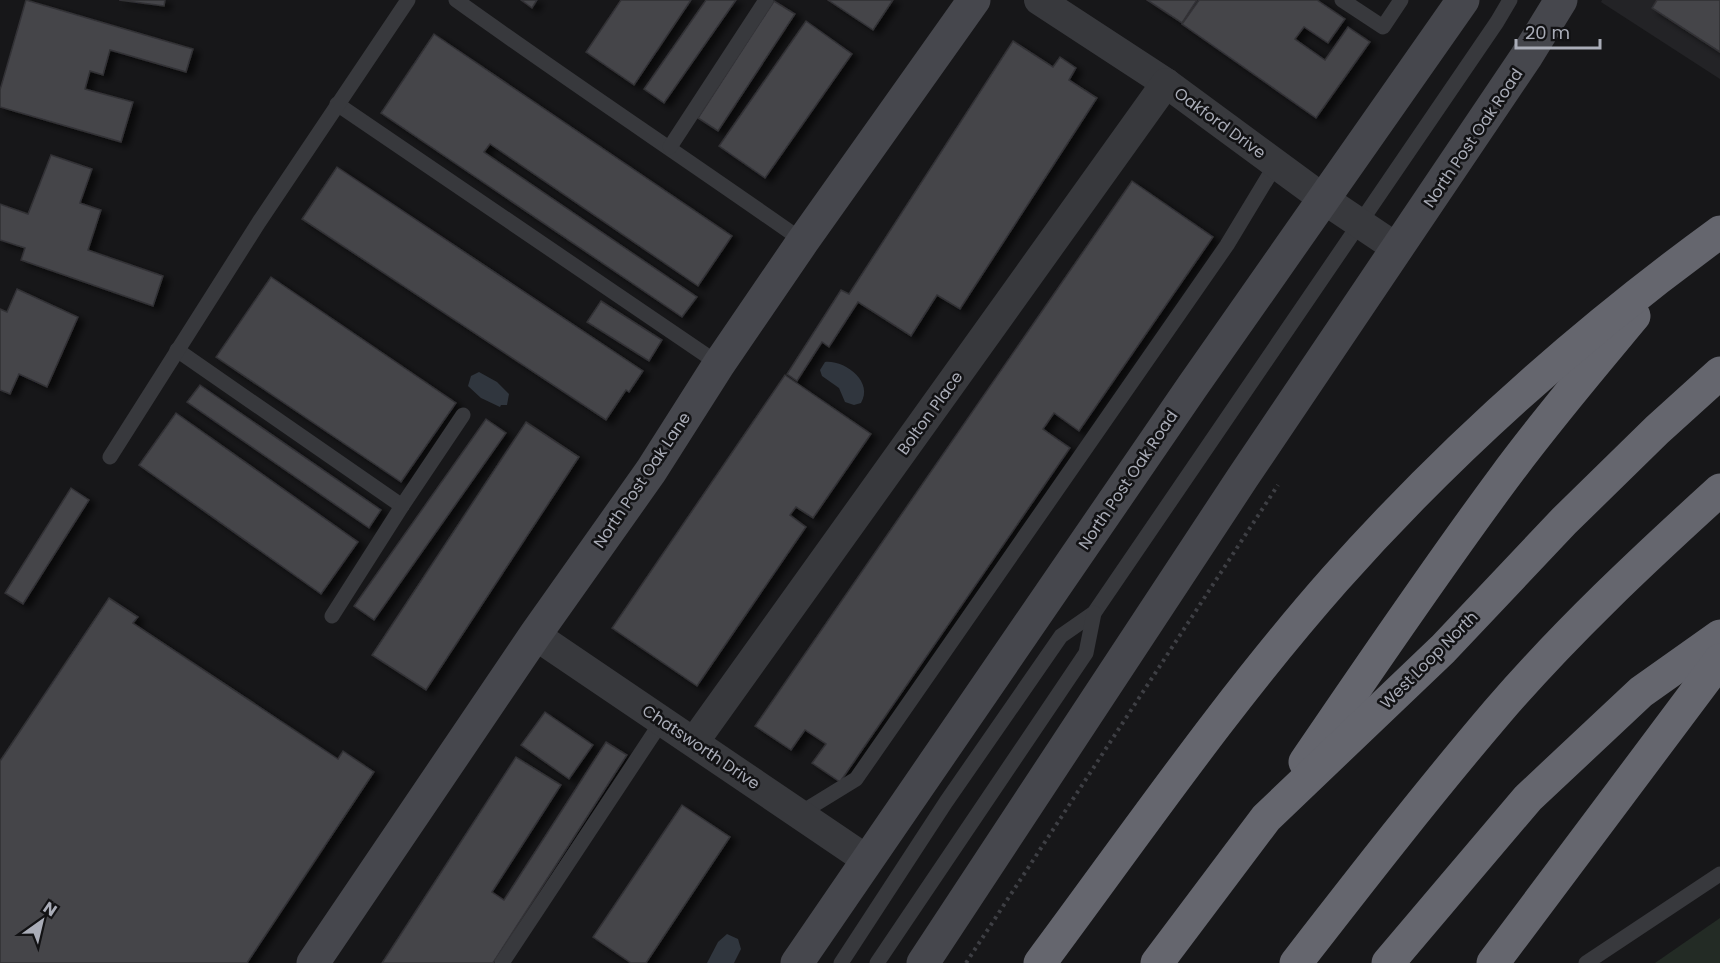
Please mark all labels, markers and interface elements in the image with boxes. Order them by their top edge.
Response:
scale bar [1516,12,1600,50]
text: 20 m [1525,20,1570,45]
street label: North Post Oak Road [1418,64,1528,212]
street label: Oakford Drive [1169,82,1271,164]
street label: Bolton Place [892,366,968,459]
street label: North Post Oak Road [1073,406,1183,554]
street label: North Post Oak Lane [588,407,696,553]
street label: West Loop North [1375,606,1483,714]
street label: Chatsworth Drive [638,699,764,795]
north arrow [12,891,72,951]
text: N [39,896,62,922]

